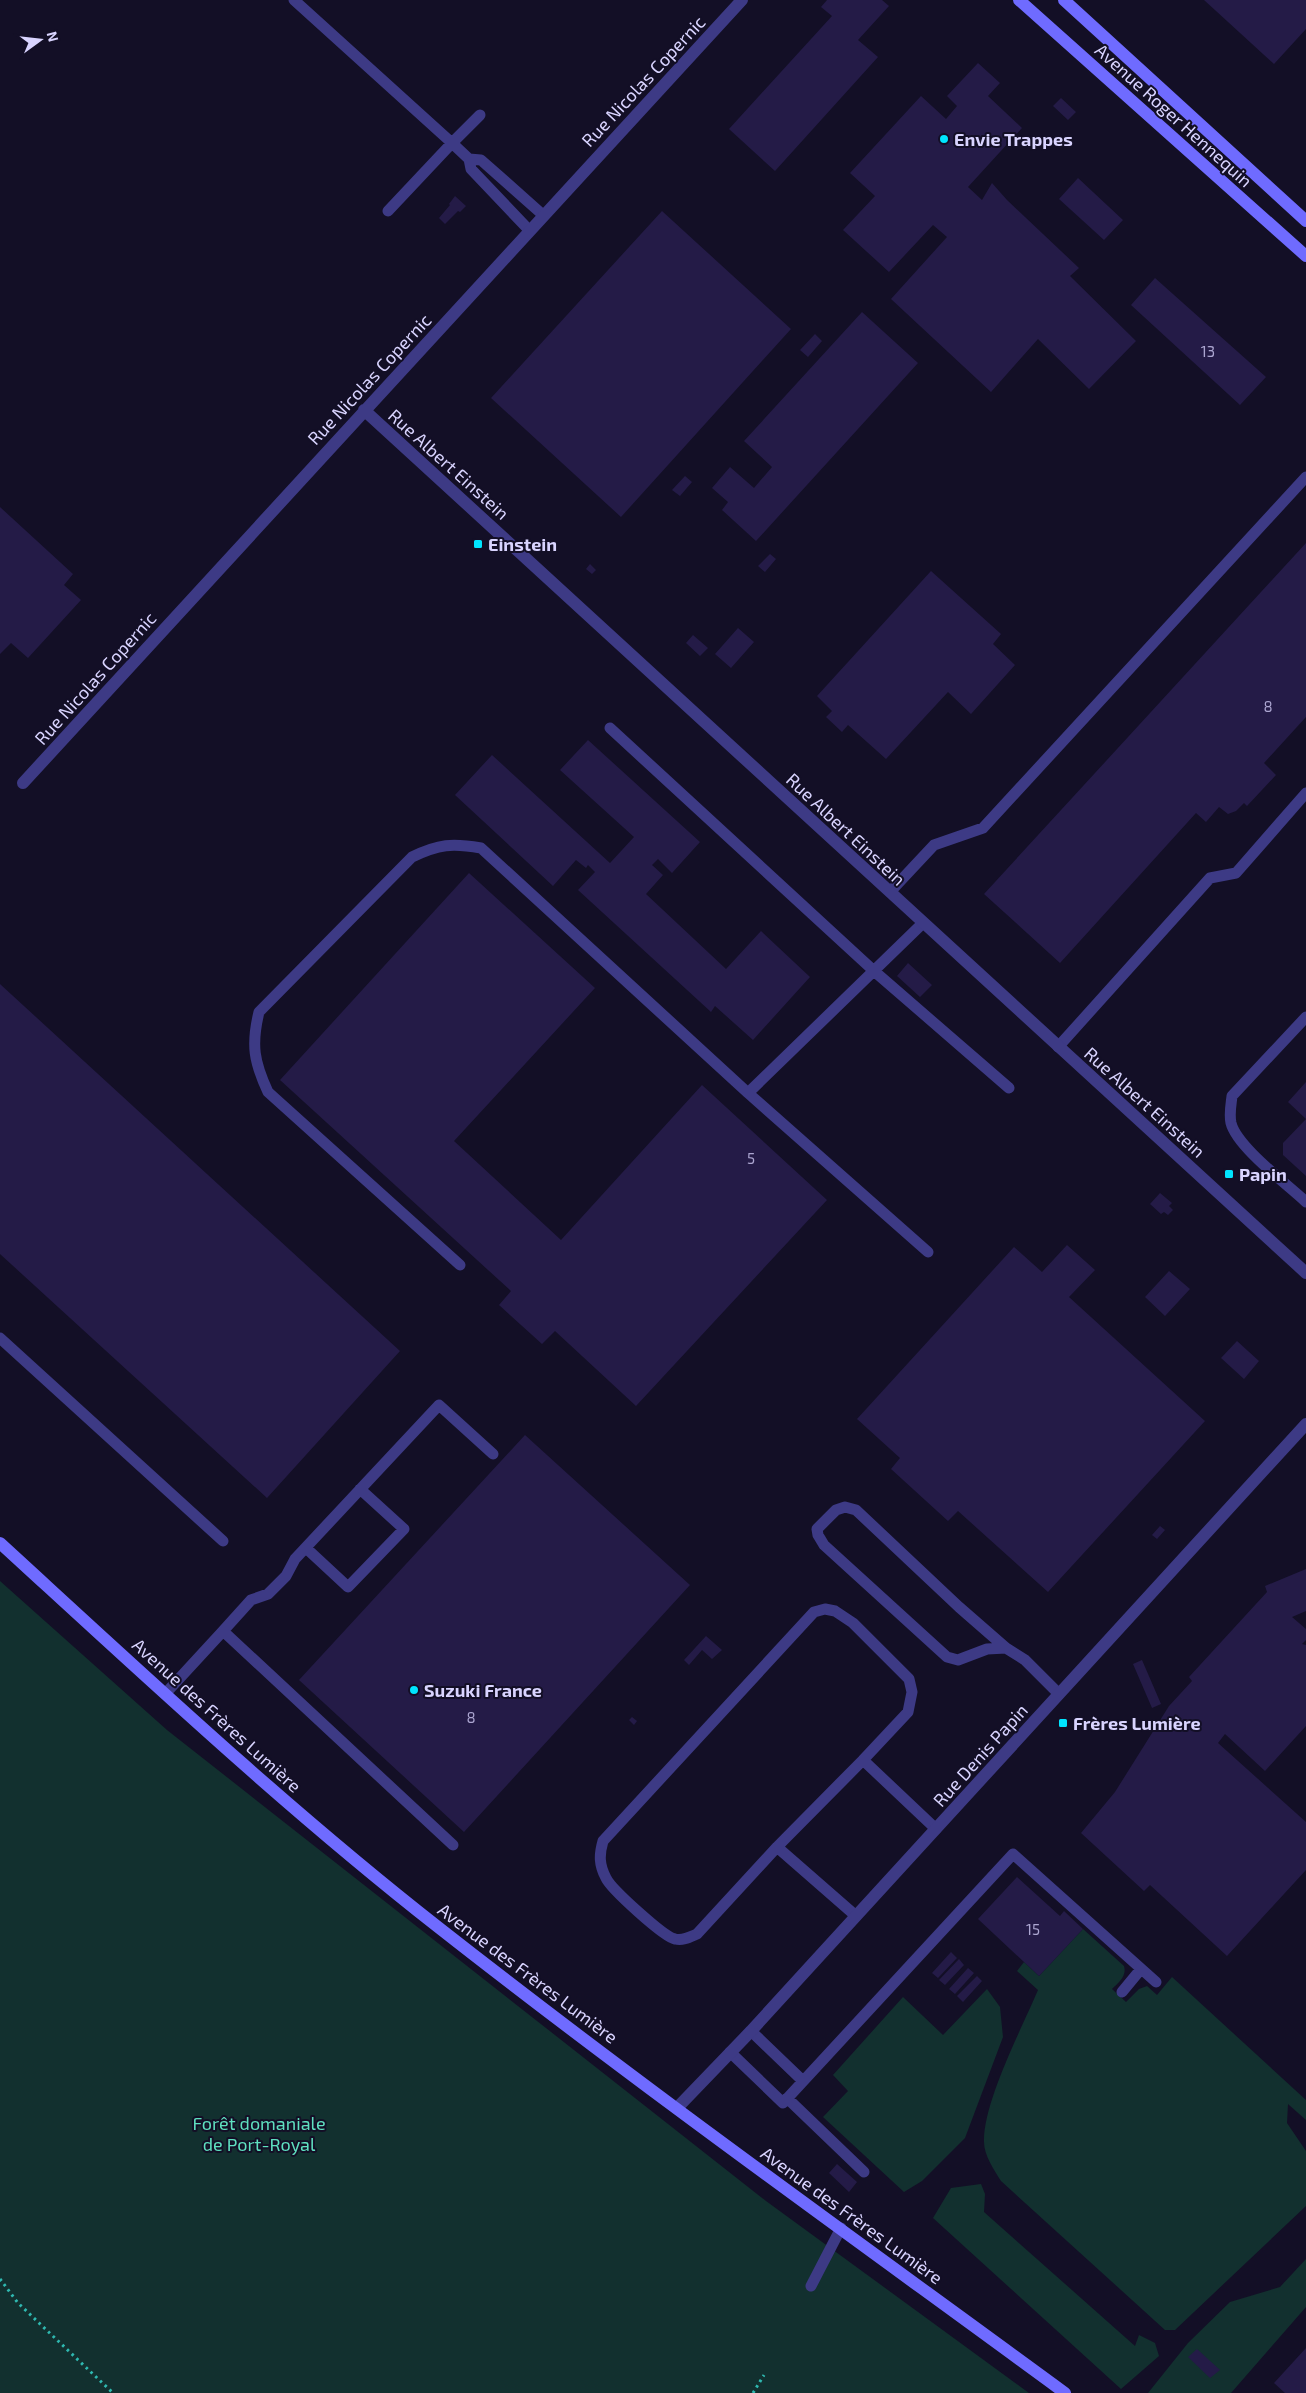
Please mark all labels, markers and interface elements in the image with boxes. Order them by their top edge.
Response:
street label: Rue Nicolas Copernic [577,11,709,151]
north arrow [15,15,65,65]
text: N [44,29,63,44]
street label: Avenue Roger Hennequin [1091,39,1257,191]
place label: Envie Trappes [954,128,1073,150]
marker: Envie Trappes [938,133,950,145]
street label: Rue Nicolas Copernic [303,309,435,449]
house number: 13 [1201,342,1215,360]
street label: Rue Albert Einstein [384,404,514,524]
place label: Einstein [488,533,557,555]
marker: Einstein [472,538,484,550]
street label: Rue Nicolas Copernic [30,607,161,749]
house number: 8 [1263,697,1273,715]
street label: Rue Albert Einstein [782,768,910,890]
street label: Rue Albert Einstein [1080,1042,1210,1162]
house number: 5 [747,1149,755,1167]
place label: Papin [1239,1163,1287,1185]
marker: Papin [1223,1168,1235,1180]
street label: Avenue des Frères Lumière [128,1633,306,1797]
place label: Suzuki France [424,1679,542,1701]
marker: Suzuki France [408,1684,420,1696]
street label: Rue Denis Papin [928,1699,1032,1811]
house number: 8 [466,1708,476,1726]
place label: Frères Lumière [1073,1712,1201,1734]
marker: Frères Lumière [1057,1717,1069,1729]
street label: Avenue des Frères Lumière [434,1898,622,2048]
house number: 15 [1026,1920,1040,1938]
park label: Forêt domaniale de Port-Royal [192,2112,326,2155]
street label: Avenue des Frères Lumière [757,2142,947,2288]

